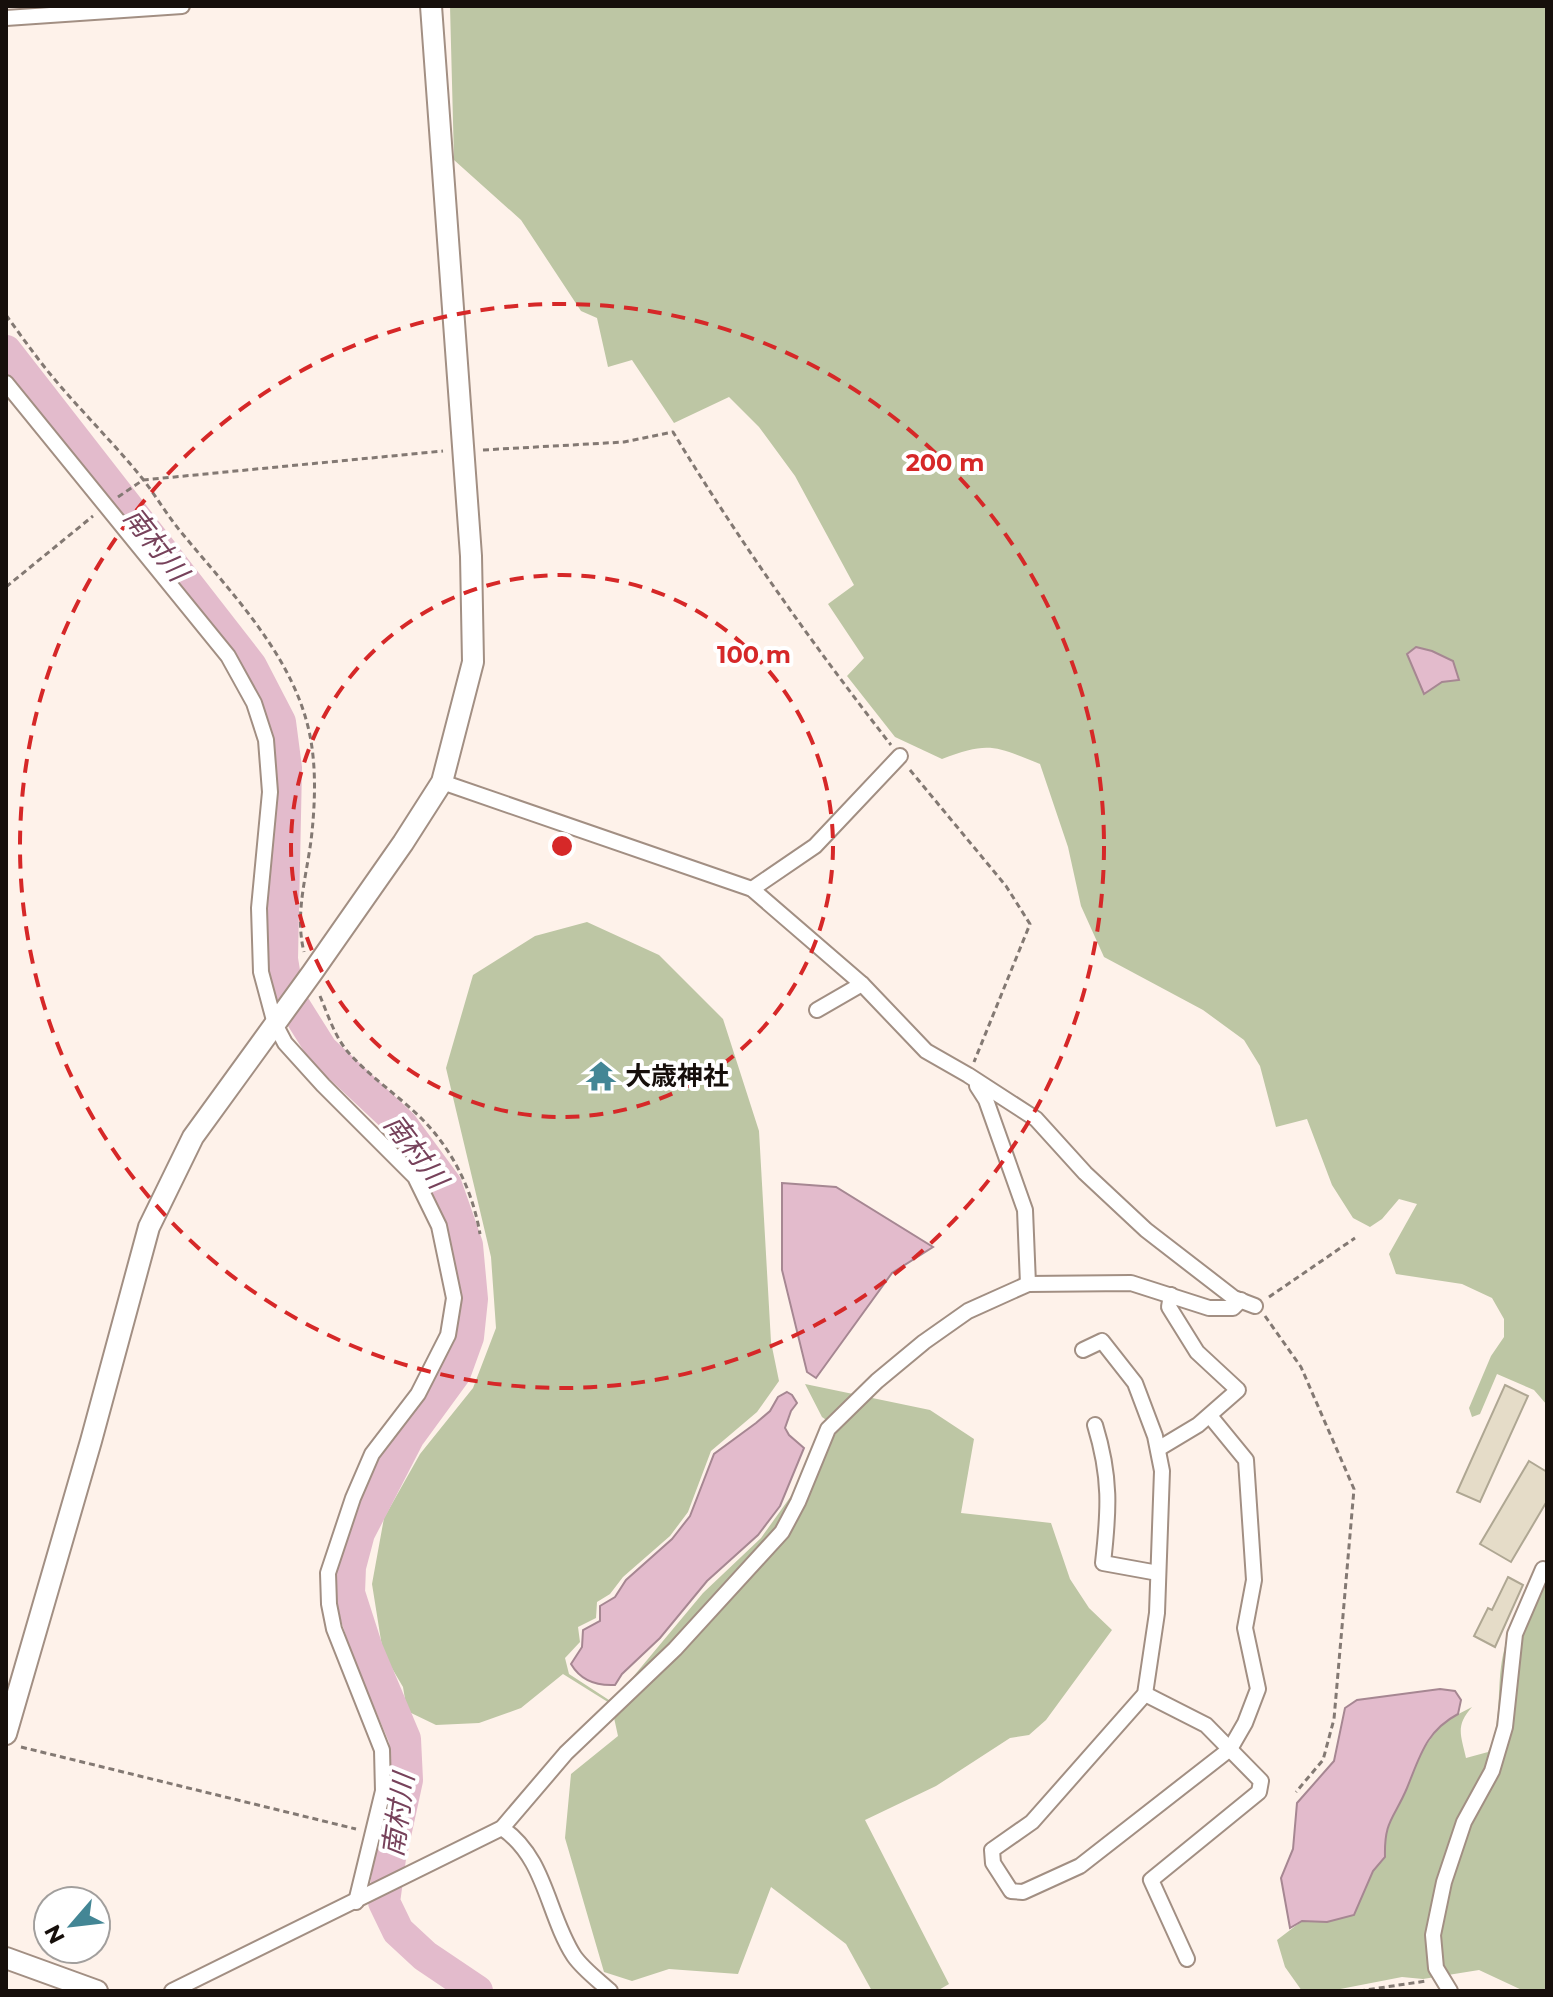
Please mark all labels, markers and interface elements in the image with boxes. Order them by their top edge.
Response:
text: 200 m [906,448,984,477]
water label: 南村川 [117,500,197,590]
text: 100 m [717,640,791,669]
centre of rings [548,832,576,860]
temple icon: 大歳神社 [584,1059,618,1093]
place label: 大歳神社 [625,1060,729,1092]
water label: 南村川 [377,1107,457,1197]
water label: 南村川 [375,1768,421,1859]
north arrow [32,1885,112,1965]
text: N [39,1920,71,1948]

